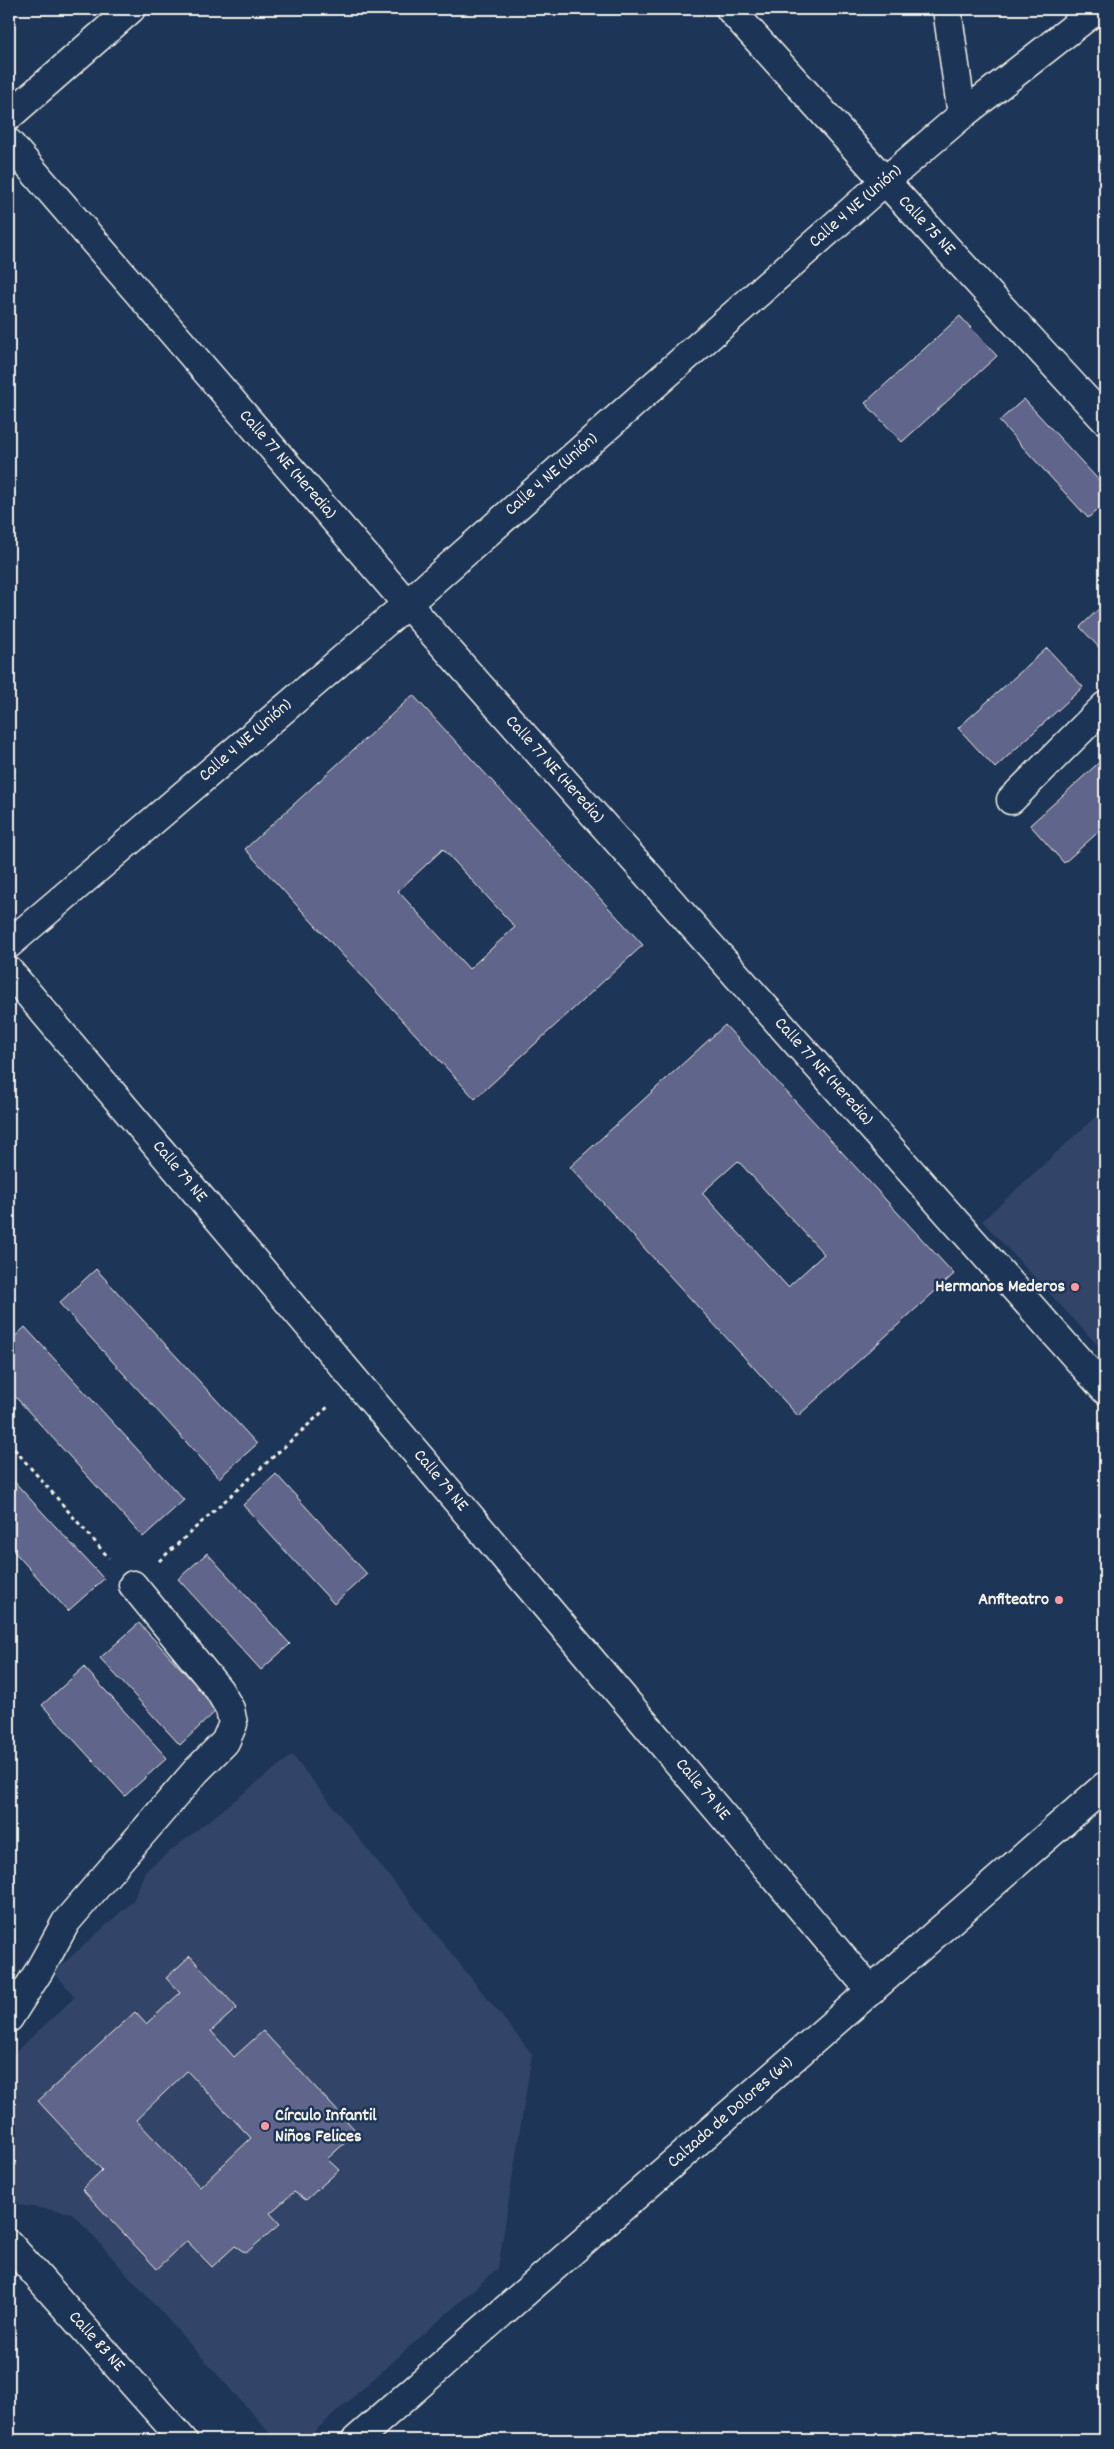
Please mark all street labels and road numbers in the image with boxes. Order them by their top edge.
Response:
street label: Calle 4 NE (Unión) [804,159,908,255]
street label: Calle 75 NE [892,190,960,262]
street label: Calle 77 NE (Heredia) [232,405,342,525]
street label: Calle 4 NE (Unión) [500,427,604,523]
street label: Calle 4 NE (Unión) [194,693,298,789]
street label: Calle 77 NE (Heredia) [499,710,609,830]
street label: Calle 77 NE (Heredia) [768,1012,878,1132]
street label: Calle 79 NE [146,1136,212,1208]
street label: Calle 79 NE [407,1445,473,1517]
street label: Calle 79 NE [669,1754,735,1826]
street label: Calzada de Dolores (64) [663,2051,799,2175]
street label: Calle 83 NE [62,2306,130,2378]

